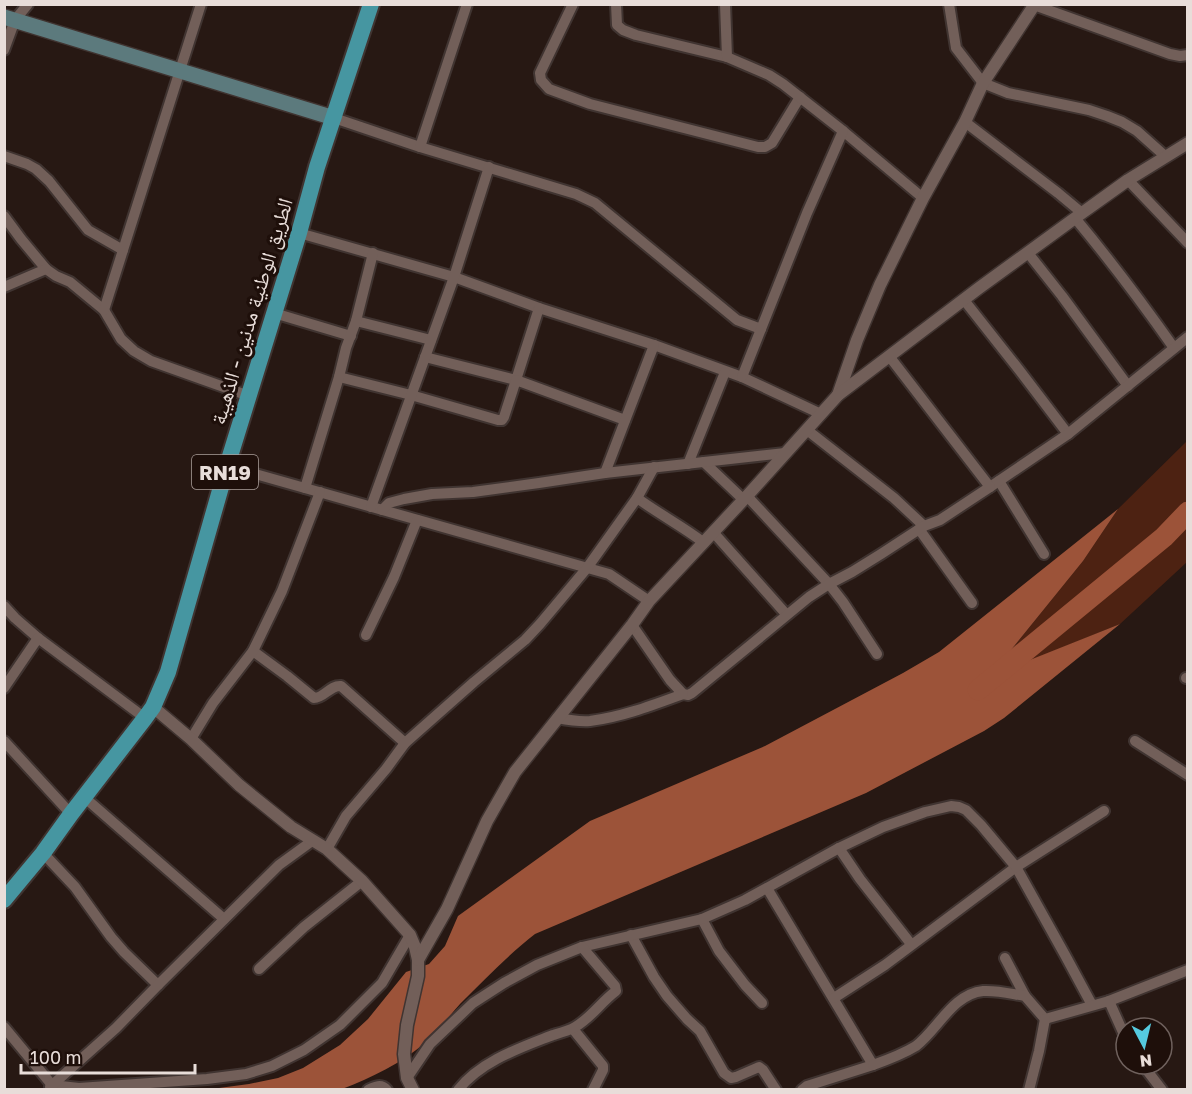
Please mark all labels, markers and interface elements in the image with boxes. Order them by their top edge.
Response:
street label: الطريق الوطنية مدنين - الذهيبة [204,195,299,428]
road number: RN19 [192,455,258,489]
north arrow [1114,1016,1174,1076]
scale bar [21,1037,195,1075]
text: 100 m [30,1046,81,1068]
text: N [1139,1050,1153,1072]

